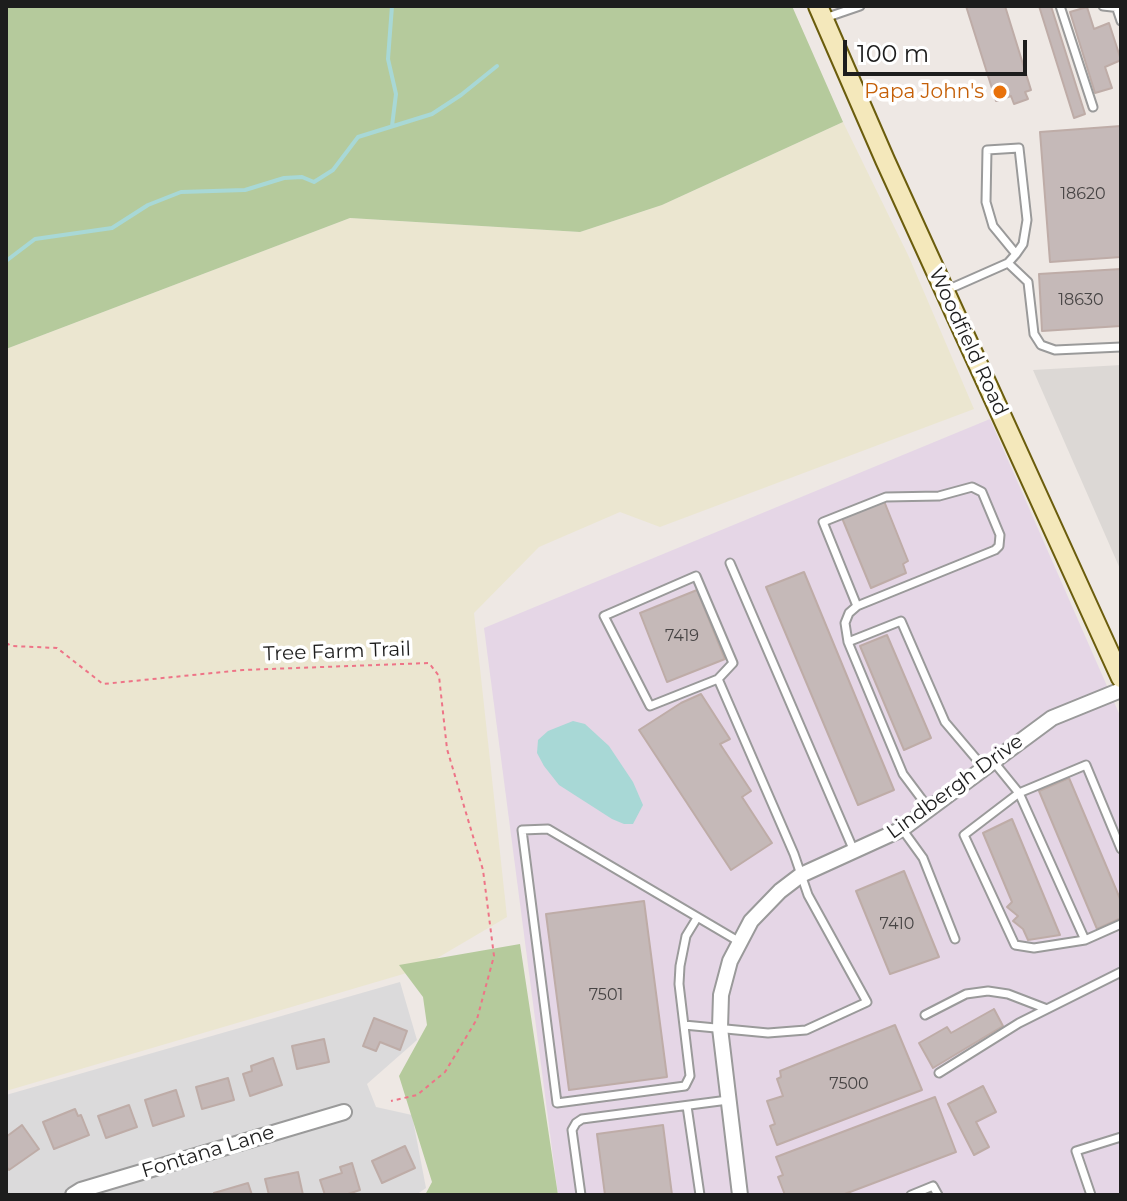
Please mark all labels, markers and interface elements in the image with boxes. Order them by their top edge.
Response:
scale bar [847,24,1031,74]
text: 100 m [857,39,929,68]
place label: Papa John's [864,80,984,104]
marker: Papa John's [991,83,1009,101]
house number: 18620 [1060,184,1106,204]
street label: Woodfield Road [923,264,1013,420]
house number: 18630 [1058,290,1104,310]
house number: 7419 [665,626,699,646]
street label: Tree Farm Trail [263,637,411,667]
street label: Lindbergh Drive [882,730,1028,844]
house number: 7410 [880,914,914,934]
house number: 7501 [589,985,623,1005]
house number: 7500 [829,1074,869,1094]
street label: Fontana Lane [139,1120,277,1184]

